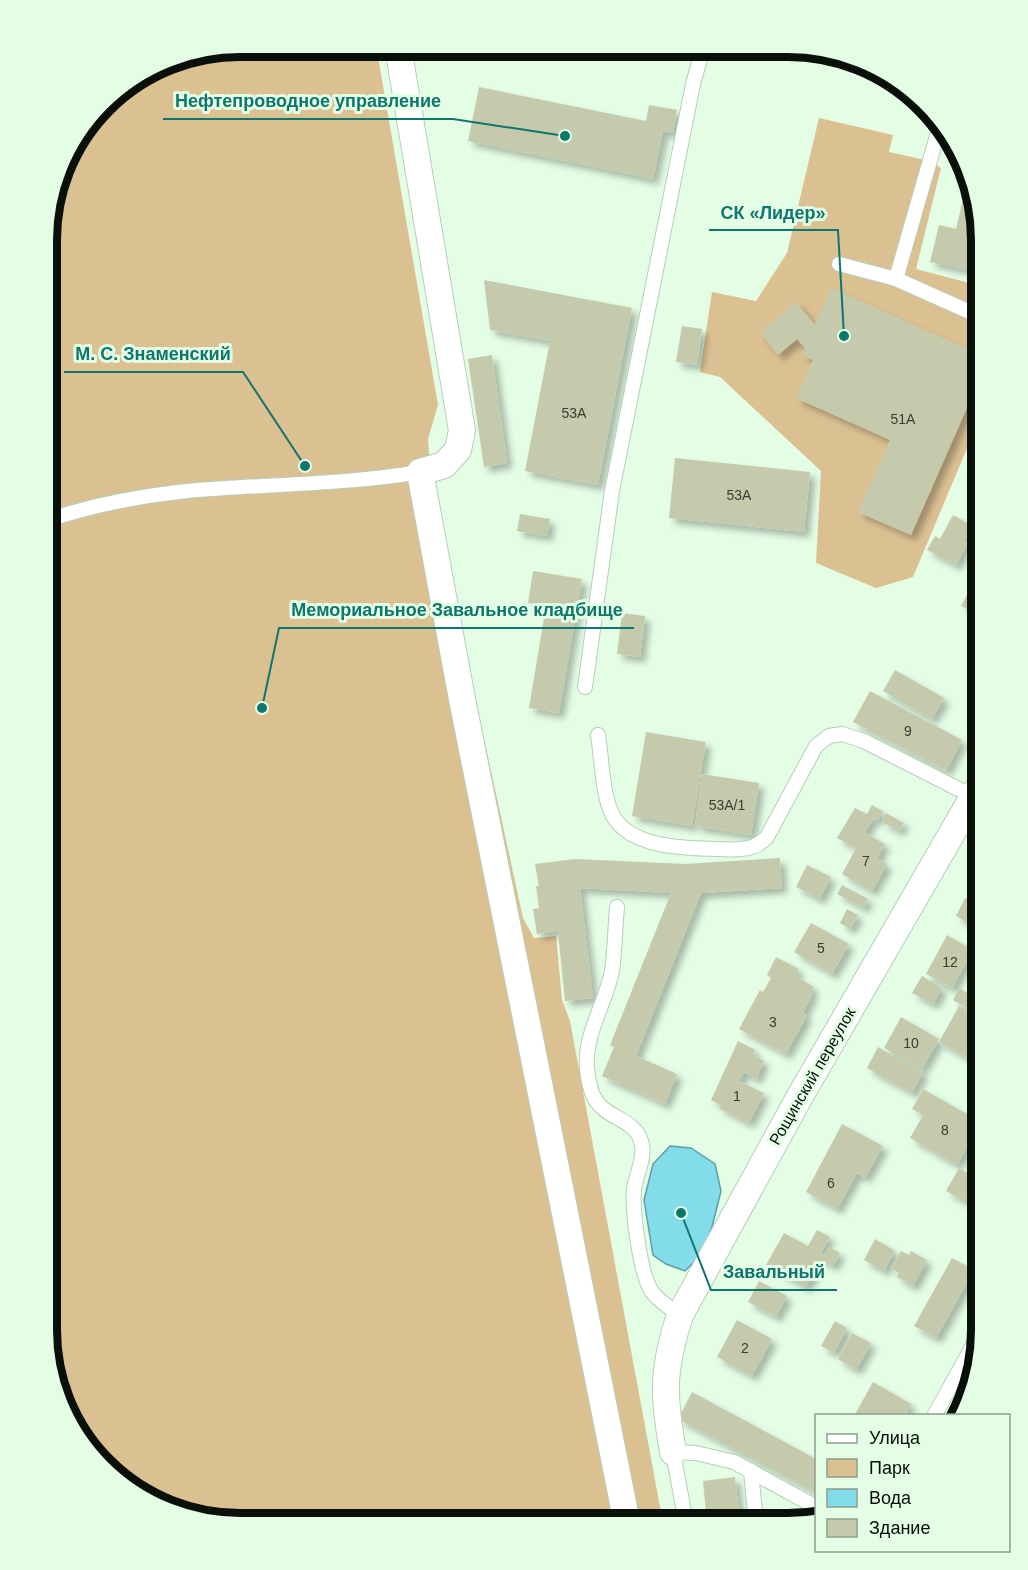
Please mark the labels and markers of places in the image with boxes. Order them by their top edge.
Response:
callout: Нефтепроводное управление [163,83,453,119]
callout: СК «Лидер» [709,194,838,230]
callout: М. С. Знаменский [64,336,243,372]
callout: Мемориальное Завальное кладбище [279,592,634,628]
callout: Завальный [711,1254,837,1290]

